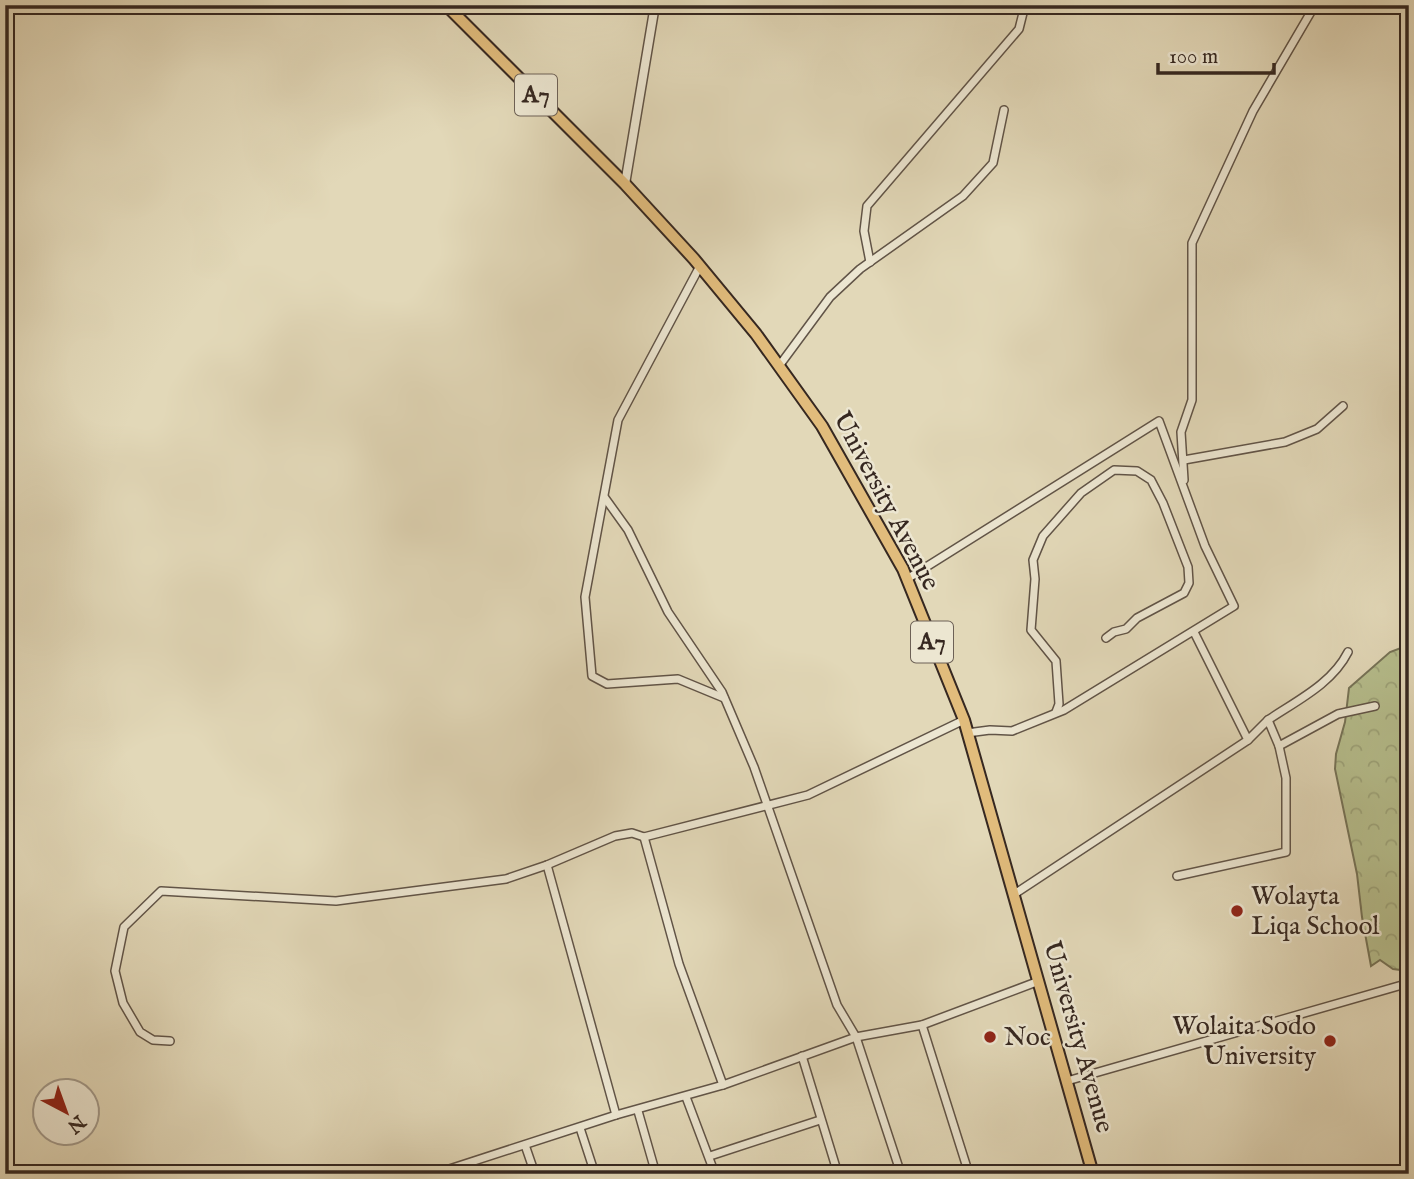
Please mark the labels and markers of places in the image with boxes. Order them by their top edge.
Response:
place label: Wolayta Liqa School [1251,880,1380,943]
marker: Wolayta Liqa School [1229,903,1245,919]
place label: Wolaita Sodo University [1172,1010,1316,1073]
place label: Noc [1004,1021,1051,1054]
marker: Noc [982,1029,998,1045]
marker: Wolaita Sodo University [1322,1033,1338,1049]

